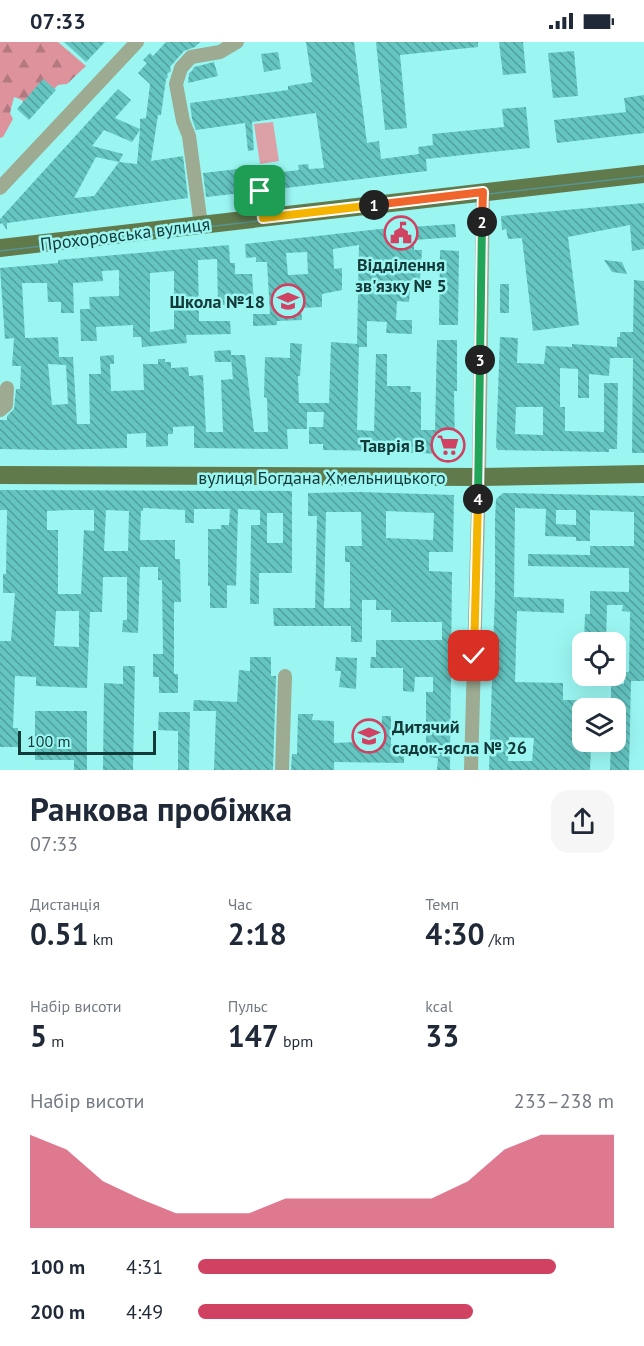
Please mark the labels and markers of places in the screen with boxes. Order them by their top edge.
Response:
pin [234,165,285,216]
pin: 1 [359,190,389,220]
pin: 2 [467,207,497,237]
public building icon: Відділення зв'язку № 5 [383,215,419,251]
place label: Відділення зв'язку № 5 [355,253,447,297]
school or university icon: Школа №18 [270,283,306,319]
place label: Школа №18 [170,290,265,313]
pin: 3 [465,345,495,375]
supermarket icon: Таврія В [430,427,466,463]
place label: Таврія В [360,434,425,457]
pin: 4 [463,484,493,514]
pin [448,630,499,681]
place label: Дитячий садок-ясла № 26 [392,715,527,759]
school or university icon: Дитячий садок-ясла № 26 [351,718,387,754]

